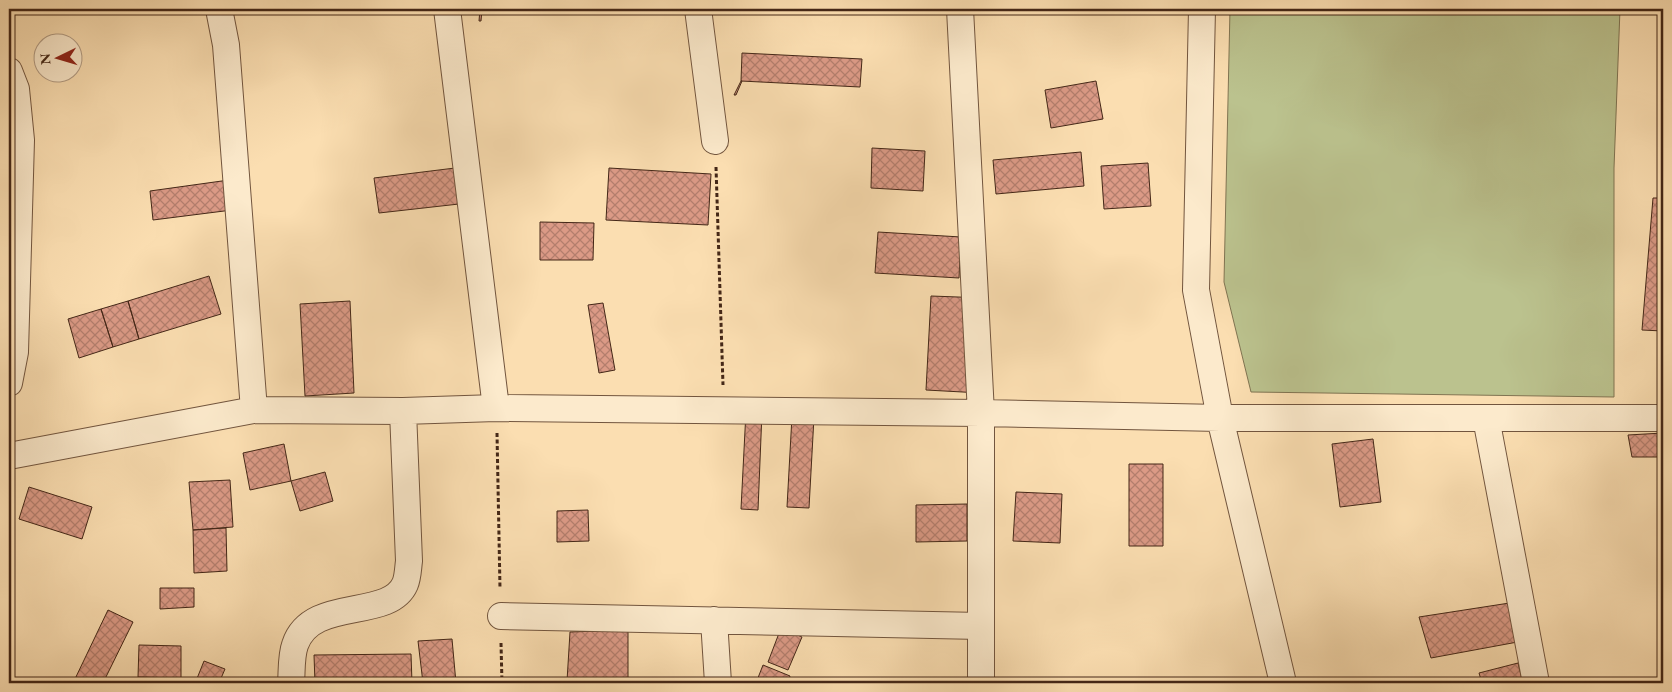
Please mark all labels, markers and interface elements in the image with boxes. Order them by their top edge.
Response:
north arrow [32,32,82,82]
text: N [36,52,55,66]

